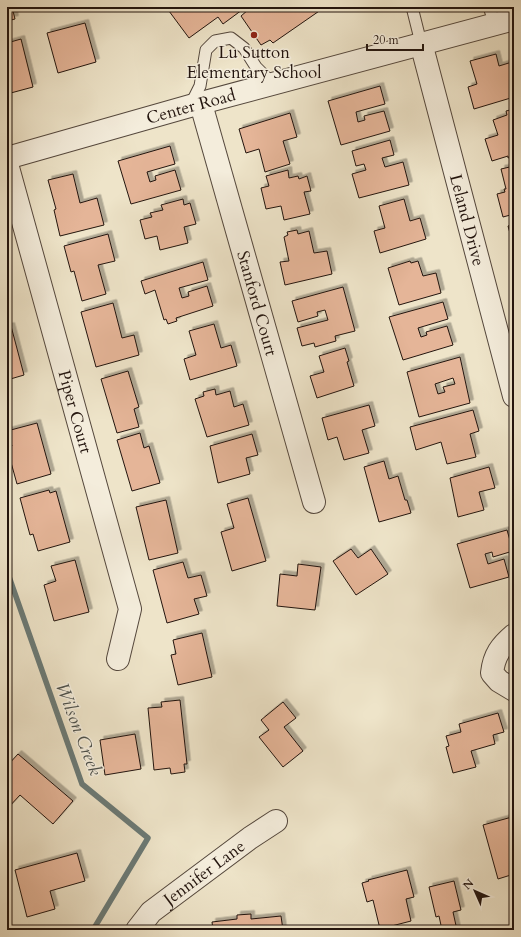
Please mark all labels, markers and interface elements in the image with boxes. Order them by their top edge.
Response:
scale bar [367,26,423,52]
marker: Lu Sutton Elementary School [249,30,259,40]
text: 20 m [373,32,400,48]
place label: Lu Sutton Elementary School [186,41,322,84]
street label: Center Road [144,83,238,130]
street label: Leland Drive [444,172,490,269]
street label: Stanford Court [231,248,283,359]
street label: Piper Court [53,368,98,457]
water label: Wilson Creek [49,679,108,779]
street label: Jennifer Lane [156,835,250,913]
north arrow [455,871,495,911]
text: N [460,875,477,893]

